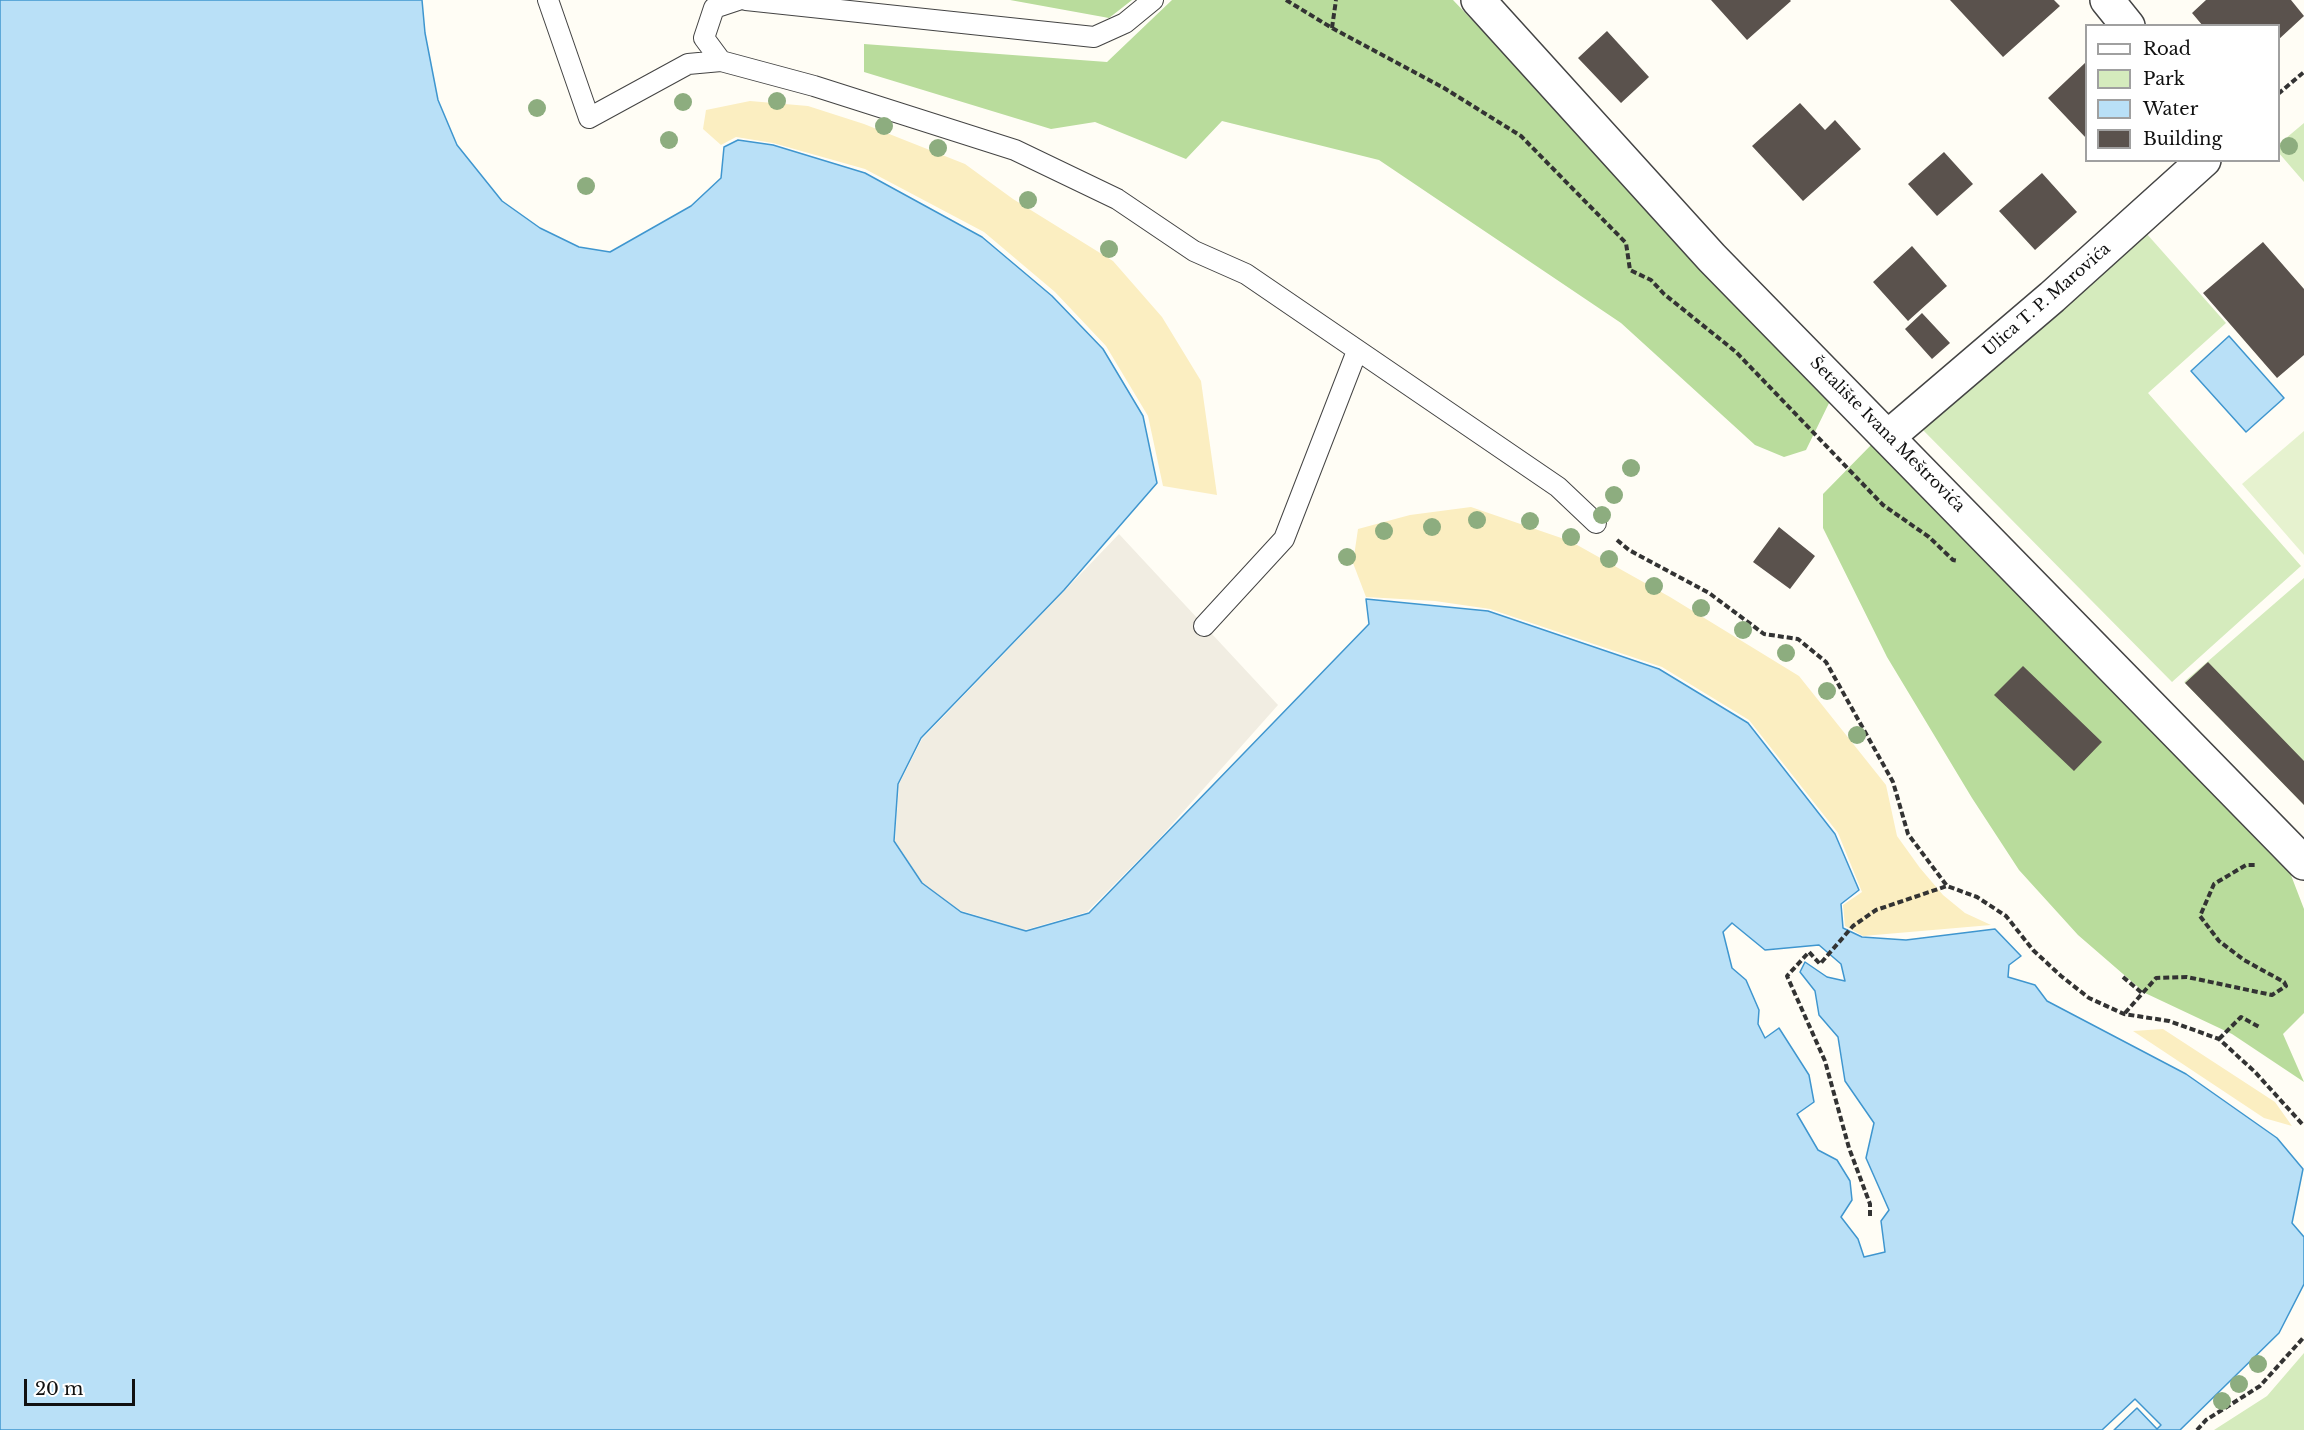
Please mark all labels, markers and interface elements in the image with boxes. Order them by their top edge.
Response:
legend [2085,24,2280,162]
text: Road [2143,38,2191,60]
text: Park [2143,68,2185,90]
text: Water [2143,98,2198,120]
text: Building [2143,128,2222,150]
street label: Ulica T. P. Marovića [1979,239,2115,361]
street label: Šetalište Ivana Meštrovića [1806,354,1968,516]
scale bar [27,1367,138,1405]
text: 20 m [35,1378,83,1400]

